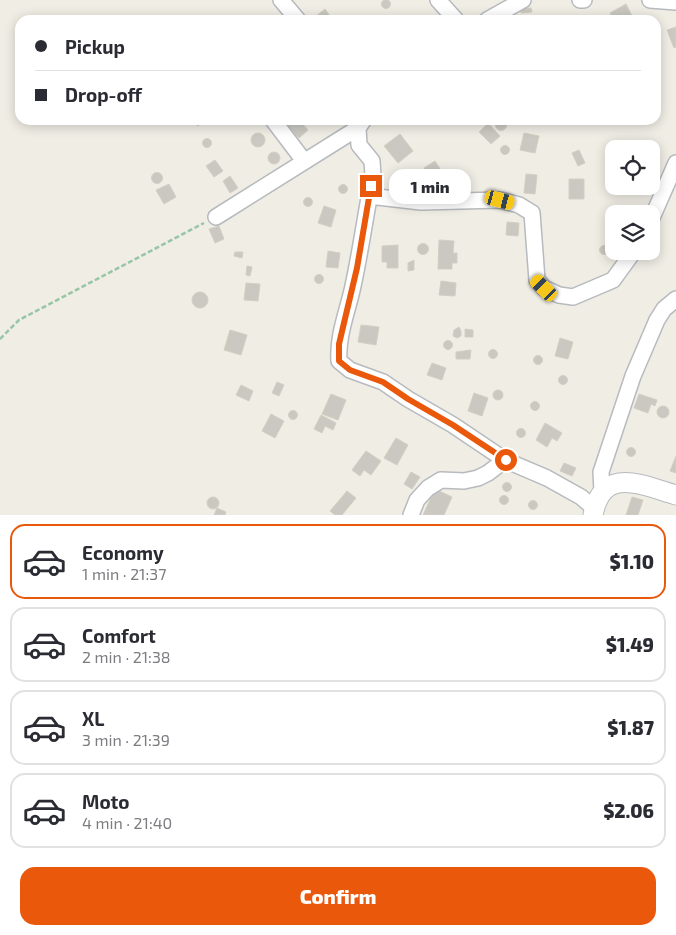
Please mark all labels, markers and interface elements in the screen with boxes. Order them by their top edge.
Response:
text: Pickup [65,35,125,58]
text: Drop-off [65,83,142,106]
map controls [605,140,660,260]
button: locate [605,140,660,195]
callout: 1 min [388,168,471,204]
route end [360,175,382,197]
text: 1 min [410,177,450,196]
car [483,189,516,211]
button: layers [605,205,660,260]
car [528,272,559,304]
route start [495,449,517,471]
icon: car [22,539,67,584]
text: Economy [82,541,164,564]
text: $1.10 [609,550,654,573]
text: 1 min · 21:37 [82,564,166,583]
icon: car [22,622,67,667]
text: Comfort [82,624,156,647]
text: $1.49 [606,633,654,656]
text: 2 min · 21:38 [82,647,171,666]
icon: car [22,705,67,750]
text: XL [82,707,104,730]
text: $1.87 [607,716,654,739]
text: 3 min · 21:39 [82,730,170,749]
icon: car [22,788,67,833]
text: Moto [82,790,130,813]
text: $2.06 [603,799,654,822]
text: 4 min · 21:40 [82,813,172,832]
button: Confirm [20,867,656,925]

